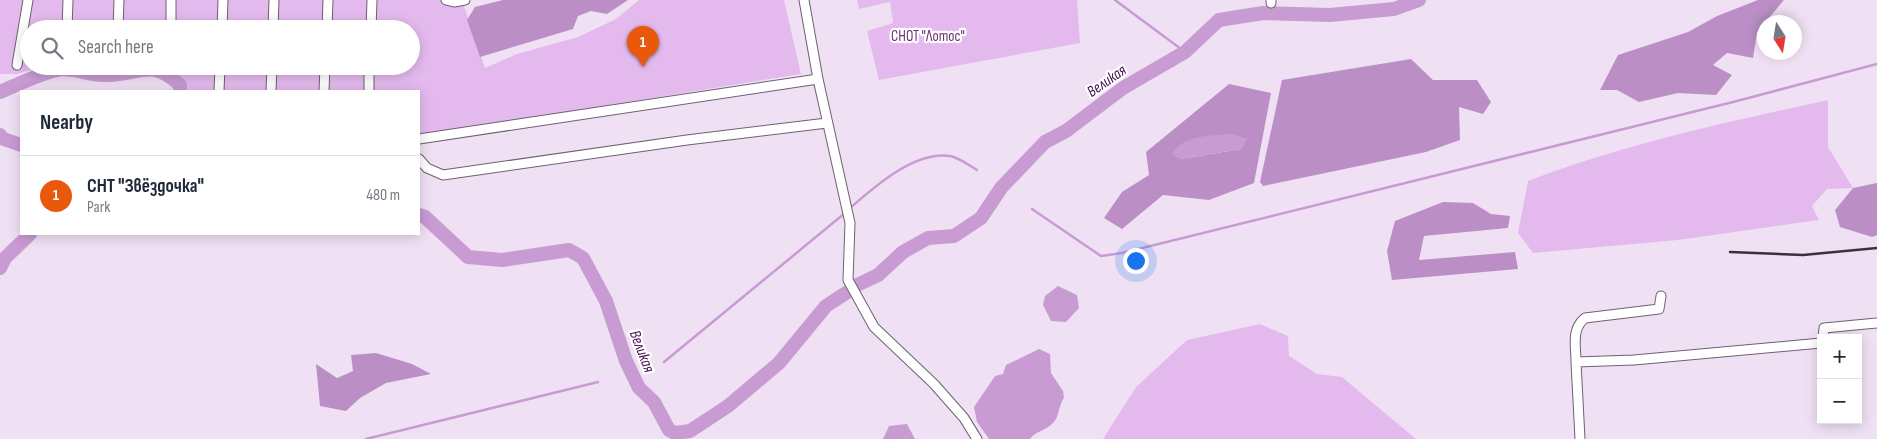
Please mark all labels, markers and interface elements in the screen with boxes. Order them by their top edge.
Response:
north arrow [1757,15,1802,60]
search box [20,20,420,75]
pin: 1 [627,26,659,67]
park label: СНОТ "Лотос" [891,27,965,46]
icon: search [38,34,66,62]
text: Search here [78,36,154,59]
water label: Великая [1084,60,1131,102]
text: Nearby [40,110,93,135]
text: СНТ "Звёздочка" [87,175,204,198]
text: 1 [53,186,59,205]
text: 480 m [366,186,400,205]
text: Park [87,198,110,217]
your location [1123,248,1149,274]
water label: Великая [625,328,659,376]
map controls [1817,334,1862,424]
button: + [1817,334,1862,379]
button: − [1817,379,1862,424]

